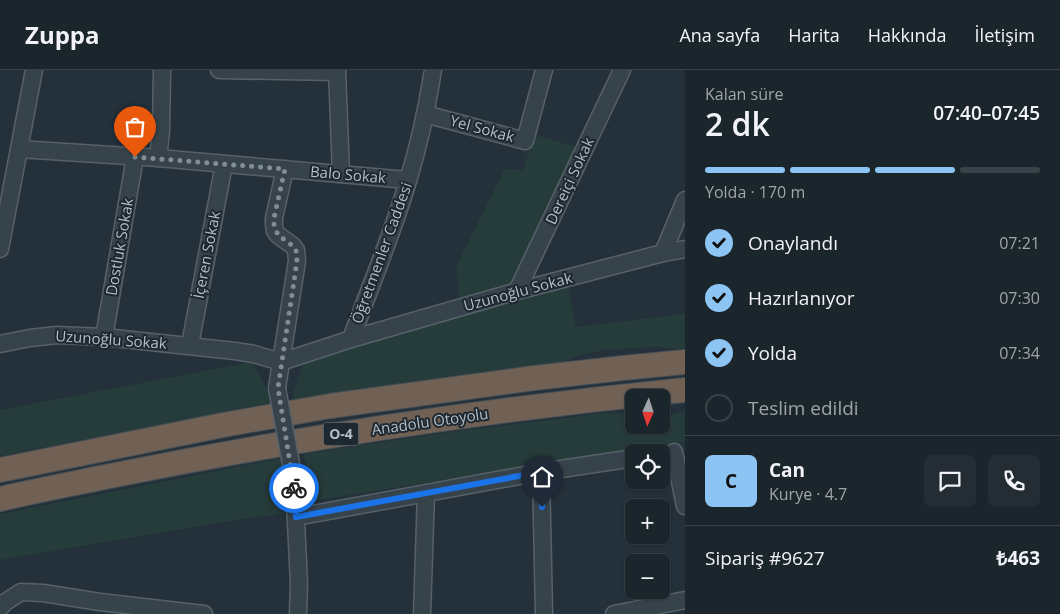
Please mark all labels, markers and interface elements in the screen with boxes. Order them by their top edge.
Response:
text: Zuppa [25,18,100,51]
text: Ana sayfa [679,23,760,47]
text: Harita [788,23,840,47]
text: Hakkında [868,23,947,47]
text: İletişim [975,23,1035,47]
text: Kalan süre [705,83,784,105]
text: 07:40–07:45 [933,100,1040,126]
text: 2 dk [705,102,770,145]
pin [114,106,156,157]
street label: Yel Sokak [448,110,517,146]
icon: bag [121,113,149,141]
street label: Dereiçi Sokak [540,134,598,227]
street label: Balo Sokak [309,161,387,187]
street label: Öğretmenler Caddesi [346,179,416,326]
text: Yolda · 170 m [705,181,805,203]
street label: Dostluk Sokak [101,196,137,297]
street label: İçeren Sokak [188,209,224,300]
icon: check [705,229,733,257]
text: Onaylandı [748,230,838,256]
text: 07:21 [999,232,1040,254]
street label: Uzunoğlu Sokak [461,267,574,315]
icon: check [705,284,733,312]
text: Hazırlanıyor [748,285,855,311]
text: 07:30 [999,287,1040,309]
street label: Uzunoğlu Sokak [55,325,168,353]
icon: check [705,339,733,367]
text: Yolda [748,340,797,366]
text: 07:34 [999,342,1040,364]
north arrow [625,389,670,434]
map controls [625,389,670,599]
text: Teslim edildi [748,395,859,421]
street label: Anadolu Otoyolu [370,403,490,439]
road number: O-4 [324,422,358,446]
button: locate [625,444,670,489]
button: chat [924,455,976,507]
button: phone [988,455,1040,507]
pin [521,456,563,507]
text: Can [769,457,805,483]
courier [269,463,319,513]
icon: home [528,463,556,491]
text: C [725,468,737,494]
icon: bike [280,474,308,502]
text: Kurye · 4.7 [769,483,847,505]
button: + [625,499,670,544]
text: Sipariş #9627 [705,545,825,571]
text: ₺463 [997,545,1040,571]
button: − [625,554,670,599]

